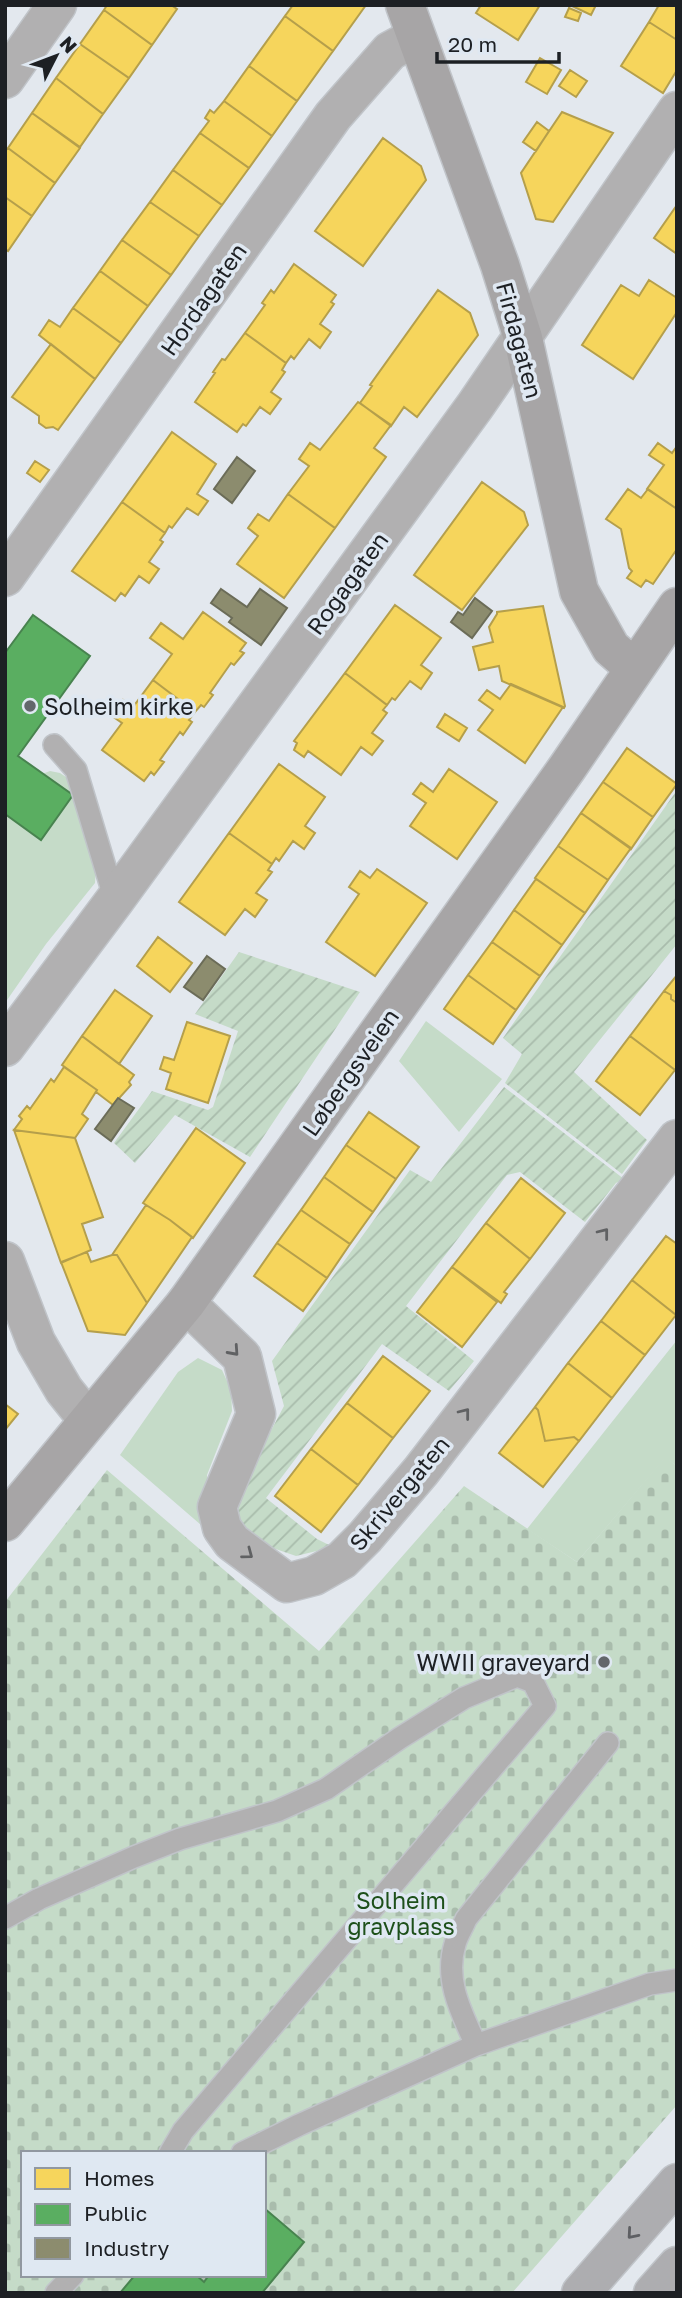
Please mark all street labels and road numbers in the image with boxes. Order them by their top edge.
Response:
street label: Hordagaten [154,237,252,361]
street label: Firdagaten [491,279,549,401]
street label: Rogagaten [300,526,394,640]
street label: Løbergsveien [296,1003,404,1141]
street label: Skrivergaten [343,1430,455,1556]

